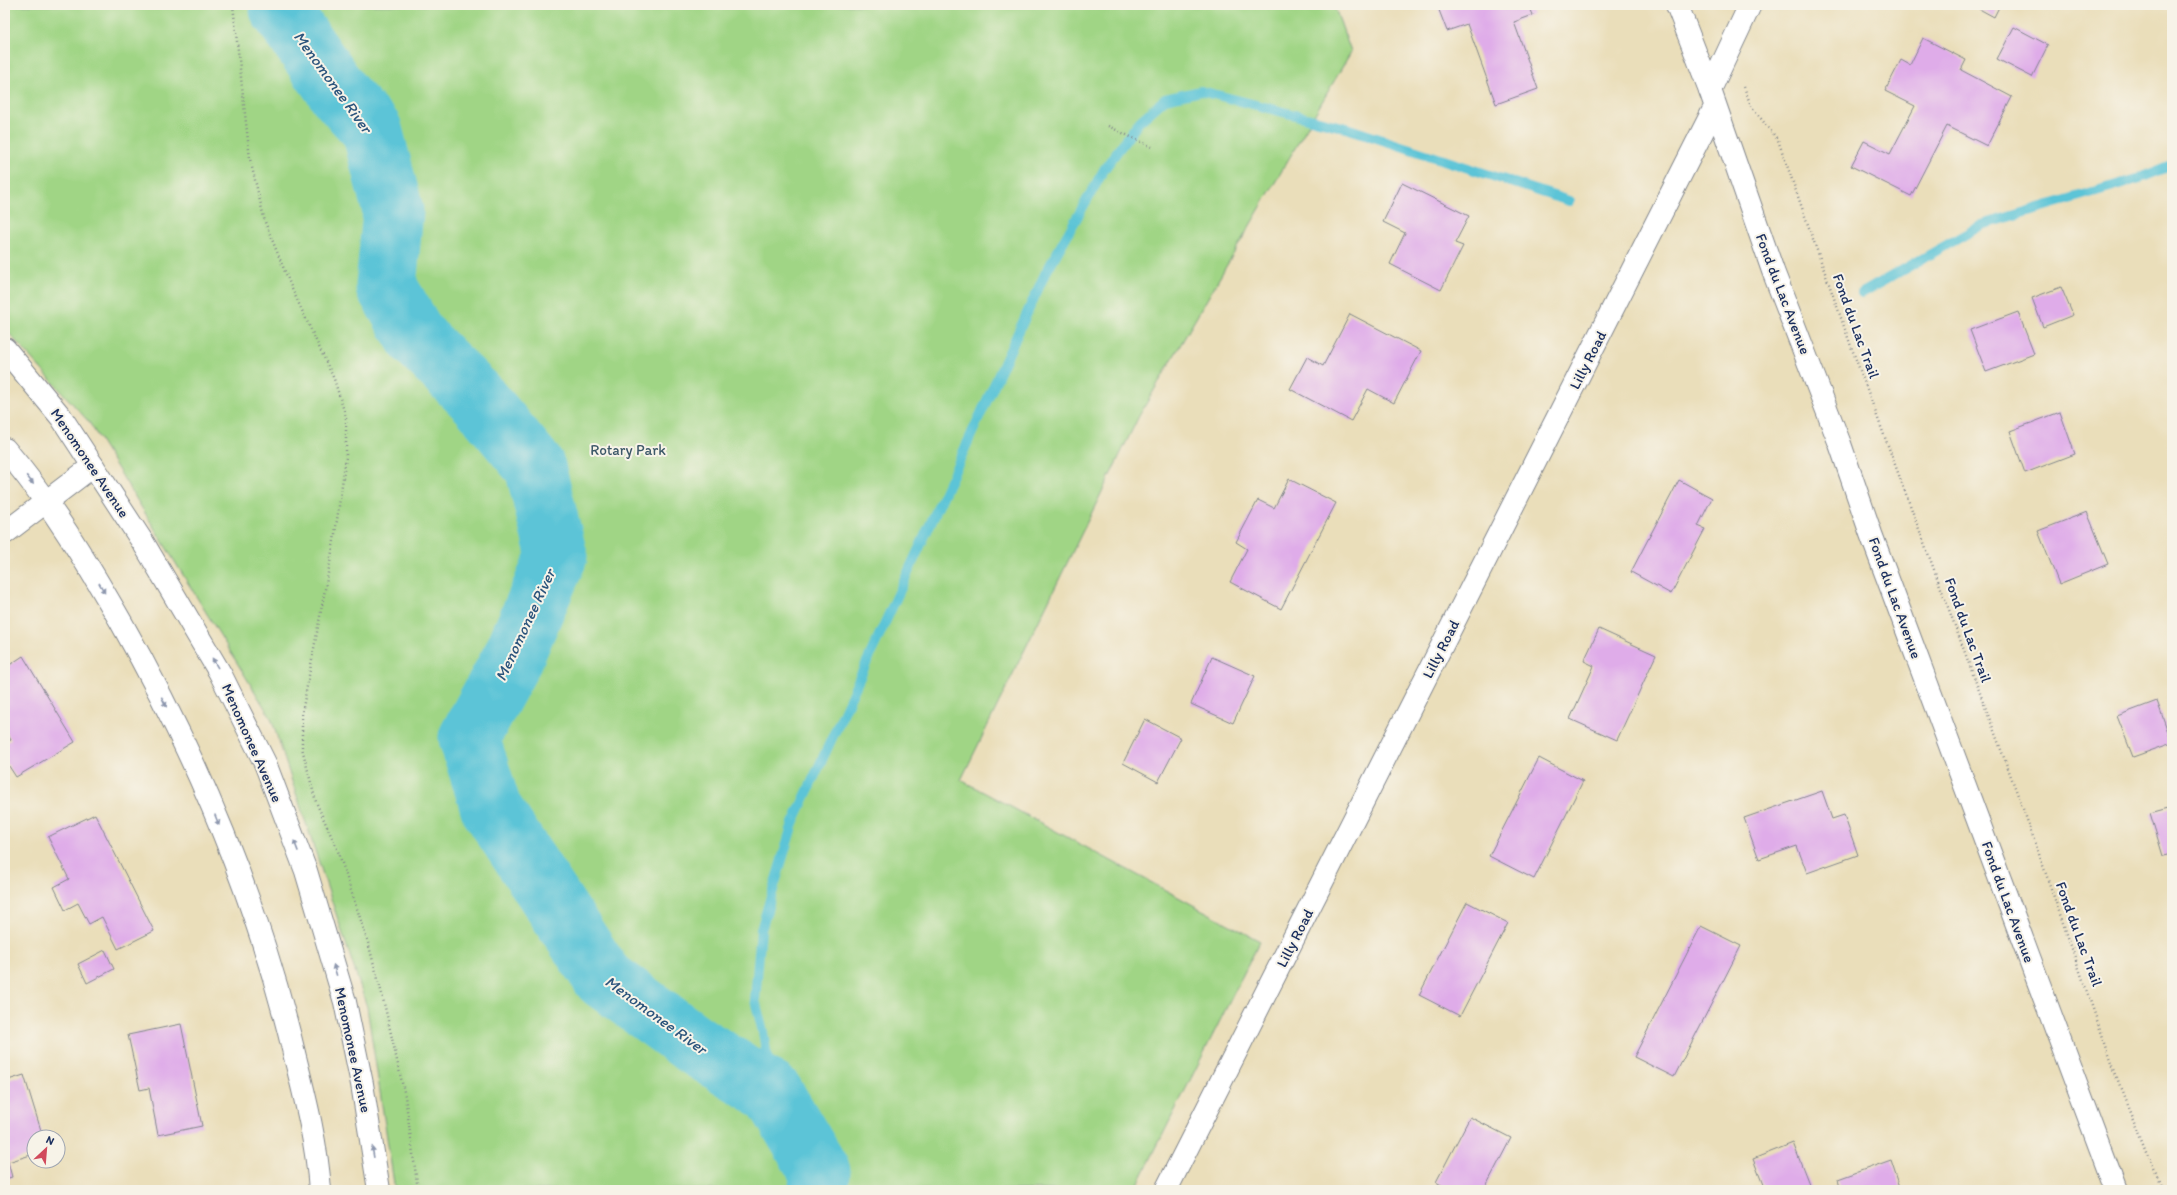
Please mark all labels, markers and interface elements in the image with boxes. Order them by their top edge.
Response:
water label: Menomonee River [290,27,377,138]
street label: Fond du Lac Avenue [1752,231,1814,357]
street label: Fond du Lac Trail [1829,271,1884,382]
street label: Lilly Road [1566,327,1611,392]
street label: Menomonee Avenue [47,405,133,521]
park label: Rotary Park [590,441,666,459]
one-way arrow [25,474,34,485]
street label: Fond du Lac Avenue [1865,535,1925,661]
water label: Menomonee River [491,564,560,684]
street label: Fond du Lac Trail [1941,575,1996,686]
one-way arrow [98,582,105,594]
street label: Lilly Road [1419,616,1464,681]
one-way arrow [211,657,218,669]
street label: Menomonee Avenue [218,681,286,805]
one-way arrow [161,696,167,707]
one-way arrow [214,815,220,826]
one-way arrow [293,839,299,851]
street label: Fond du Lac Avenue [1978,839,2038,965]
street label: Fond du Lac Trail [2052,879,2107,990]
street label: Lilly Road [1273,905,1318,970]
one-way arrow [332,963,338,975]
water label: Menomonee River [601,972,712,1059]
street label: Menomonee Avenue [331,986,375,1114]
north arrow [26,1129,66,1169]
text: N [44,1133,56,1148]
one-way arrow [370,1145,376,1158]

